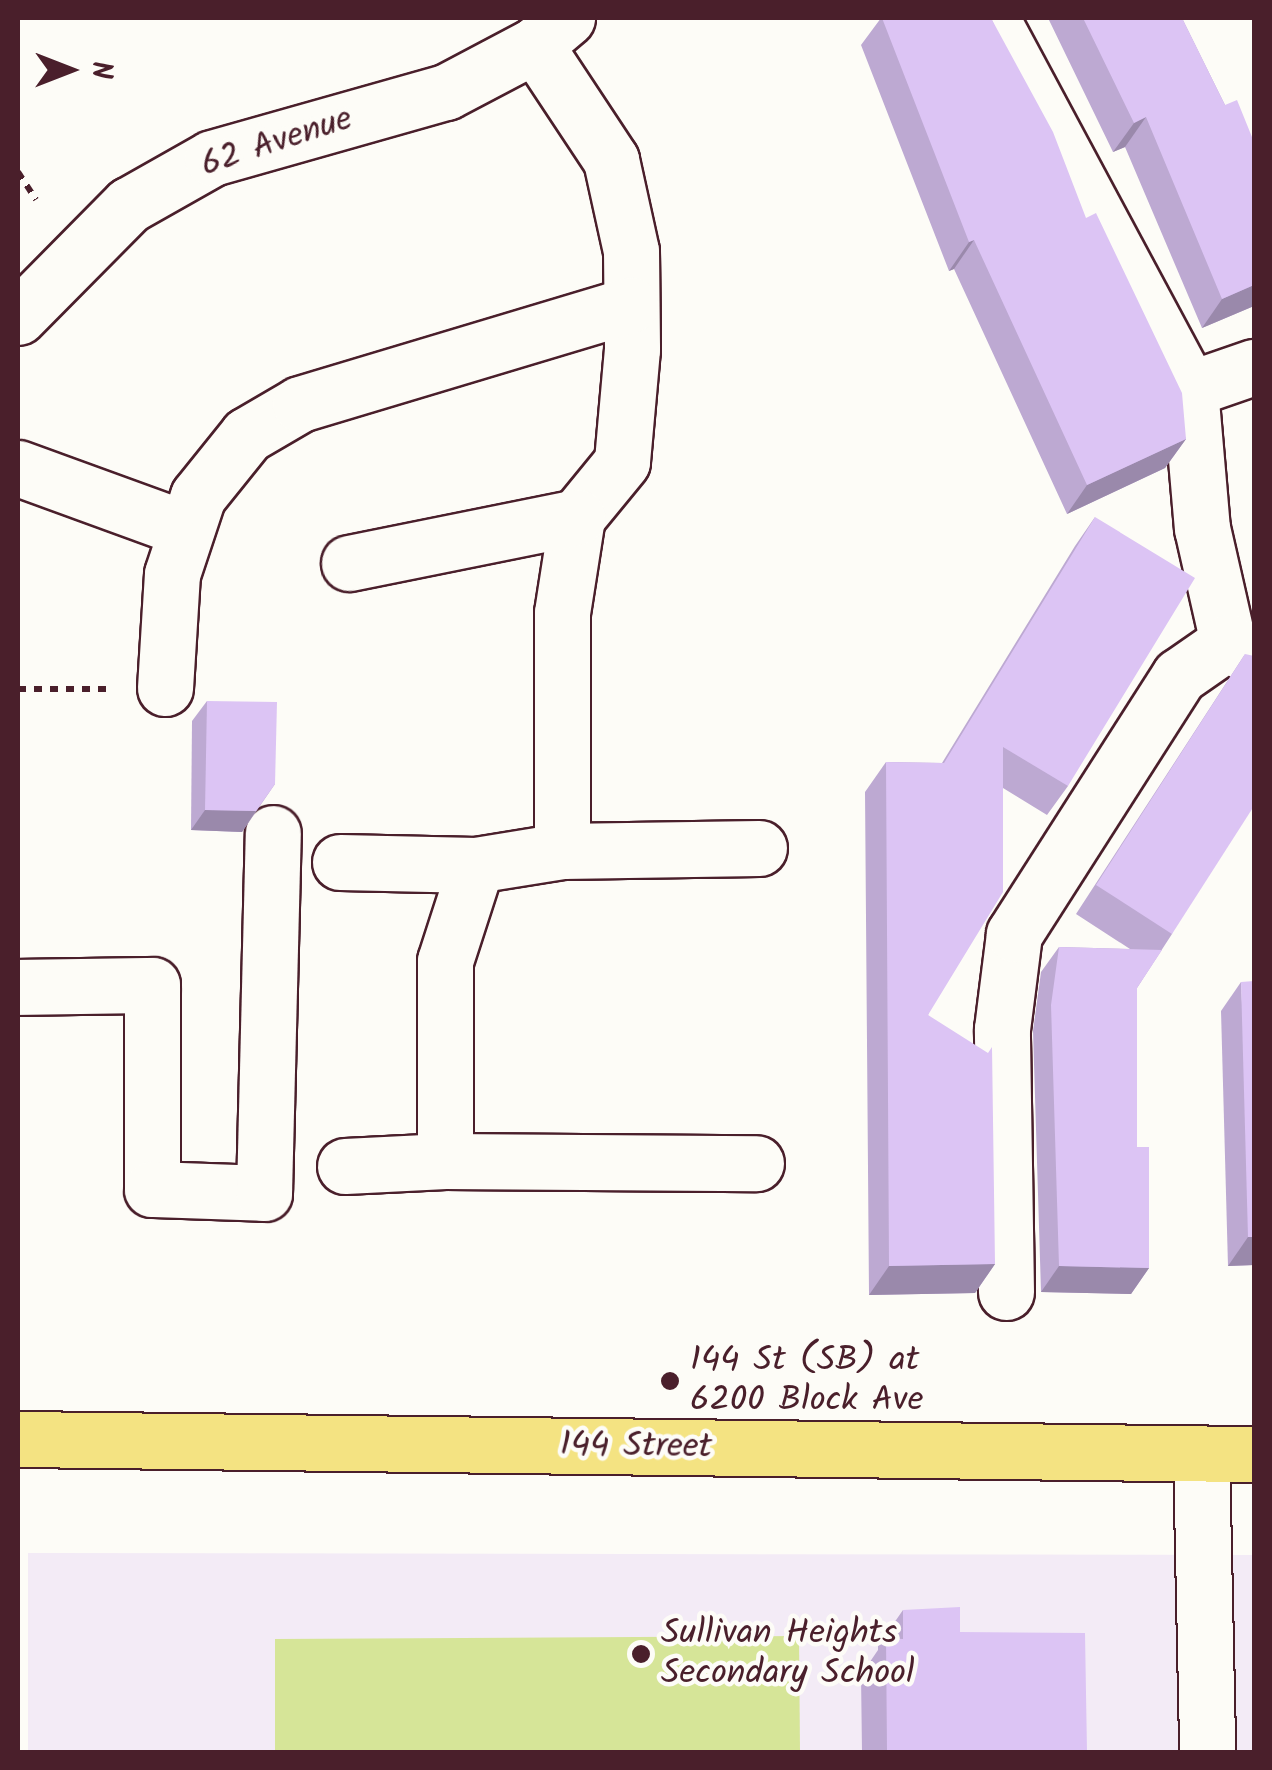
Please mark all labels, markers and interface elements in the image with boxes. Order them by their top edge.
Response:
north arrow [20,20,120,120]
text: N [78,61,123,79]
street label: 62 Avenue [196,99,358,187]
place label: 144 St (SB) at 6200 Block Ave [690,1340,923,1422]
marker: 144 St (SB) at 6200 Block Ave [659,1370,681,1392]
street label: 144 Street [559,1425,713,1469]
place label: Sullivan Heights Secondary School [661,1613,915,1695]
marker: Sullivan Heights Secondary School [630,1643,652,1665]

